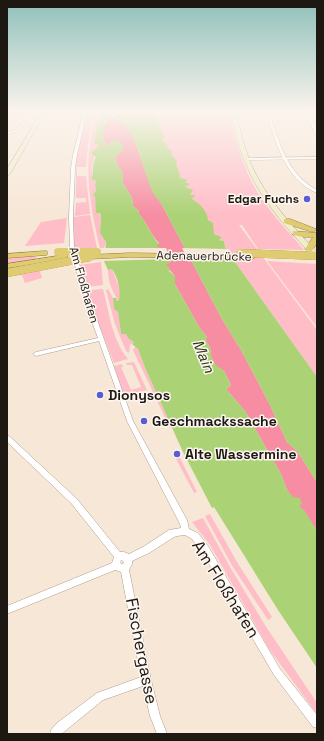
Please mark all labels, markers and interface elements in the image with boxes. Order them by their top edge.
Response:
place label: Edgar Fuchs [228,191,299,207]
marker: Edgar Fuchs [302,194,312,204]
street label: Am Floßhafen [65,245,103,325]
street label: Adenauerbrücke [156,247,252,265]
water label: Main [189,336,220,376]
place label: Dionysos [108,386,170,404]
marker: Dionysos [95,390,105,400]
place label: Geschmackssache [152,412,277,430]
marker: Geschmackssache [139,416,149,426]
place label: Alte Wassermine [185,445,296,463]
marker: Alte Wassermine [172,449,182,459]
street label: Am Floßhafen [187,536,265,642]
street label: Fischergasse [121,596,163,706]

